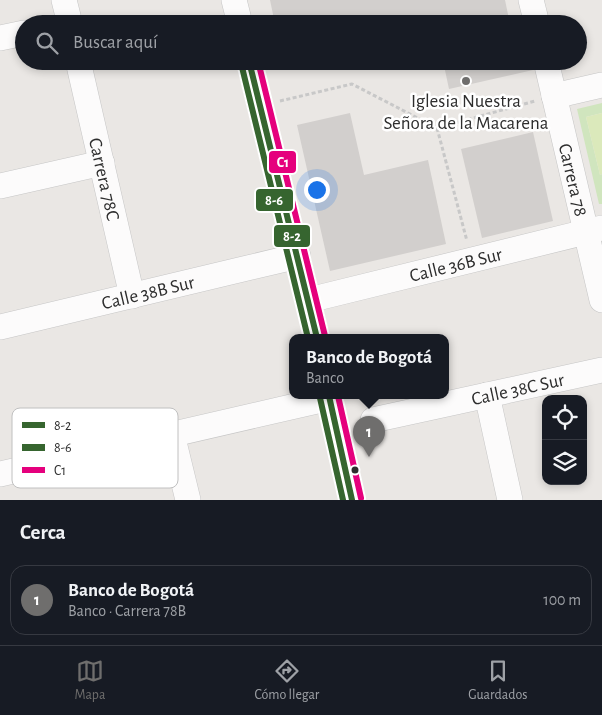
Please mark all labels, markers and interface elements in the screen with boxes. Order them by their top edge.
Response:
search box [15,15,587,70]
icon: search [33,29,61,57]
text: Buscar aquí [73,33,158,52]
marker: Iglesia Nuestra Señora de la Macarena [460,75,472,87]
place label: Iglesia Nuestra Señora de la Macarena [383,92,549,133]
street label: Carrera 78C [85,136,122,223]
street label: Carrera 78 [555,142,590,218]
line badge: C1 [268,150,297,174]
text: C1 [277,156,289,170]
your location [304,177,330,203]
line badge: 8-6 [255,188,294,212]
text: 8-6 [265,194,283,208]
line badge: 8-2 [273,224,311,248]
text: 8-2 [283,230,301,244]
street label: Calle 36B Sur [408,245,504,286]
street label: Calle 38B Sur [100,273,197,313]
popup [289,334,449,399]
text: Banco de Bogotá [306,348,432,367]
text: Banco [306,370,344,386]
street label: Calle 38C Sur [470,371,566,409]
map controls [542,395,587,485]
button: locate [542,395,587,440]
legend [12,408,178,488]
pin: 1 [353,416,385,457]
text: 8-2 [54,419,71,433]
button: layers [542,440,587,485]
text: 8-6 [54,441,72,455]
text: C1 [54,464,66,478]
unlabelled marker [350,465,360,475]
text: Cerca [20,522,66,543]
text: Banco de Bogotá [68,581,194,600]
text: 1 [34,592,40,608]
text: 100 m [543,592,581,608]
text: Banco · Carrera 78B [68,603,186,619]
tab: Mapa [75,657,105,704]
tab: Cómo llegar [254,657,319,704]
tab: Guardados [468,657,527,704]

